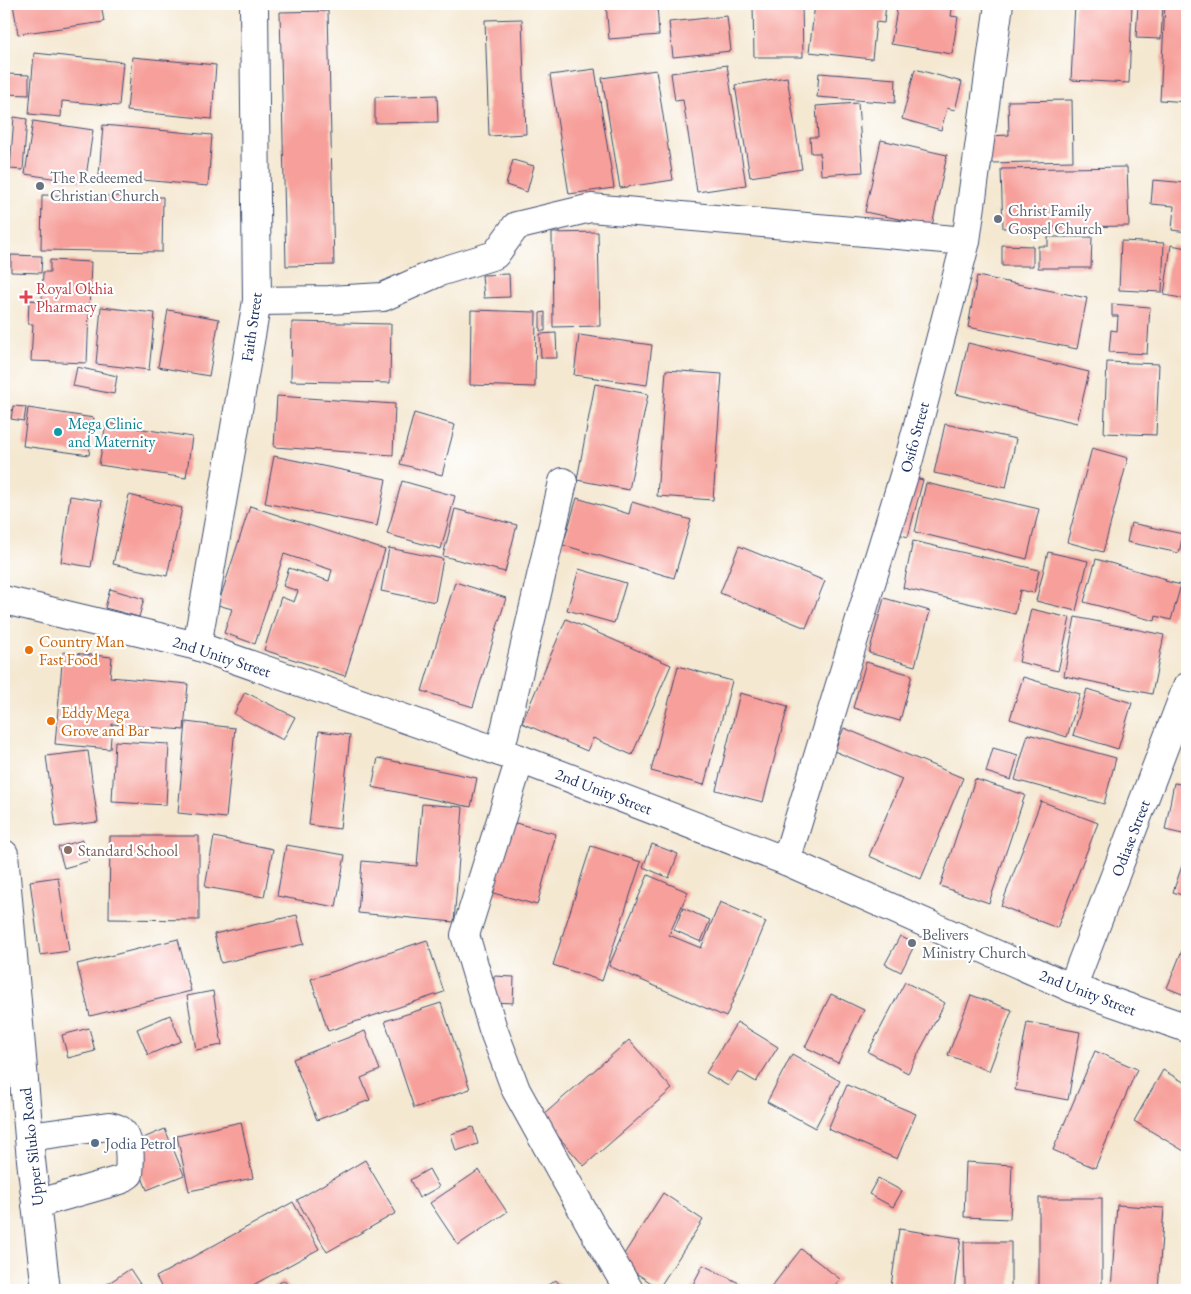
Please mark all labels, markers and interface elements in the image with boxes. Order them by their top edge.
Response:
place label: The Redeemed Christian Church [50,167,159,206]
marker: The Redeemed Christian Church [34,180,46,192]
place label: Christ Family Gospel Church [1008,200,1102,239]
marker: Christ Family Gospel Church [992,213,1004,225]
place label: Royal Okhia Pharmacy [36,278,114,317]
marker: Royal Okhia Pharmacy [20,291,32,303]
street label: Faith Street [236,291,267,363]
street label: Osifo Street [895,400,934,475]
place label: Mega Clinic and Maternity [68,413,157,452]
marker: Mega Clinic and Maternity [52,426,64,438]
place label: Country Man Fast Food [39,631,125,670]
street label: 2nd Unity Street [170,631,274,682]
marker: Country Man Fast Food [23,644,35,656]
place label: Eddy Mega Grove and Bar [61,702,150,741]
marker: Eddy Mega Grove and Bar [45,715,57,727]
street label: 2nd Unity Street [552,763,655,820]
street label: Odiase Street [1106,797,1155,879]
place label: Standard School [78,840,178,861]
marker: Standard School [62,844,74,856]
place label: Belivers Ministry Church [922,924,1027,963]
marker: Belivers Ministry Church [906,937,918,949]
street label: 2nd Unity Street [1036,964,1139,1021]
street label: Upper Siluko Road [15,1086,48,1207]
place label: Jodia Petrol [103,1133,176,1154]
marker: Jodia Petrol [89,1137,101,1149]

